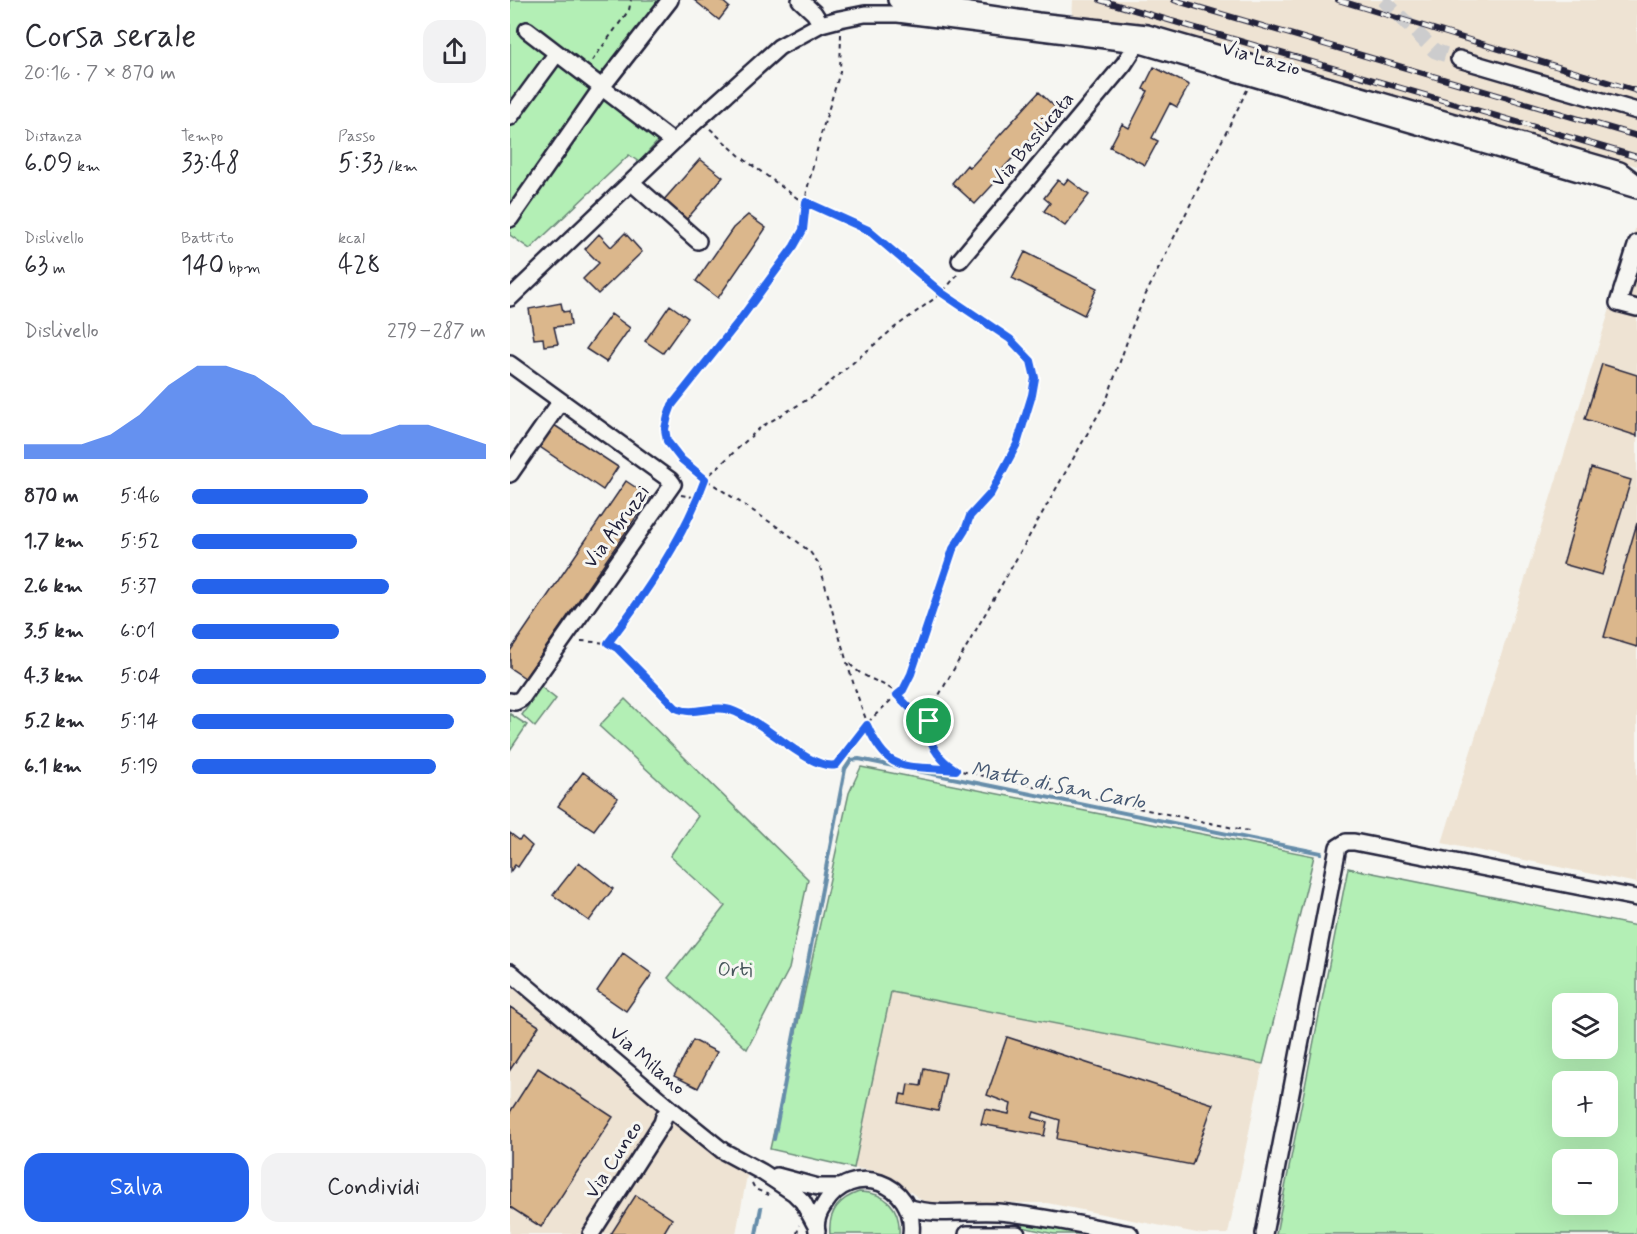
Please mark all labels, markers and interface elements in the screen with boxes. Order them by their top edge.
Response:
text: Corsa serale [24,15,196,59]
button: share [423,20,486,83]
street label: Via Lazio [1219,35,1303,83]
text: 20:16 · 7 × 870 m [24,60,176,87]
street label: Via Basilicata [985,87,1081,193]
text: Distanza [24,126,82,147]
text: Tempo [181,126,223,147]
text: Passo [338,126,375,147]
text: 6.09 [24,147,73,181]
text: 33:48 [181,147,240,181]
text: 5:33 [338,147,383,181]
text: km [73,156,100,177]
text: /km [383,156,418,177]
text: Dislivello [24,228,84,249]
text: Battito [181,228,234,249]
text: kcal [338,228,365,249]
text: 63 [24,249,48,283]
text: 140 [181,249,224,283]
text: 428 [338,249,381,283]
text: m [48,258,65,279]
text: bpm [224,258,261,279]
text: Dislivello [24,318,99,345]
text: 279–287 m [387,318,486,345]
street label: Via Abruzzi [577,480,657,574]
text: 870 m [24,483,79,510]
text: 5:46 [120,483,160,510]
text: 1.7 km [24,528,84,555]
text: 5:52 [120,528,160,555]
text: 2.6 km [24,573,83,600]
text: 5:37 [120,573,156,600]
text: 3.5 km [24,618,84,645]
text: 6:01 [120,618,155,645]
text: 4.3 km [24,663,83,690]
text: 5:04 [120,663,161,690]
pin [903,695,954,746]
icon: arrive [912,704,945,737]
text: 5.2 km [24,708,85,735]
text: 5:14 [120,708,158,735]
text: 6.1 km [24,753,82,780]
text: 5:19 [120,753,158,780]
water label: Matto di San Carlo [969,755,1149,817]
park label: Orti [718,957,753,984]
map controls [1552,993,1618,1215]
button: layers [1552,993,1618,1059]
street label: Via Milano [603,1020,691,1102]
button: + [1552,1071,1618,1137]
street label: Via Cuneo [579,1116,649,1204]
button: − [1552,1149,1618,1215]
button: Salva [24,1153,249,1222]
button: Condividi [261,1153,486,1222]

